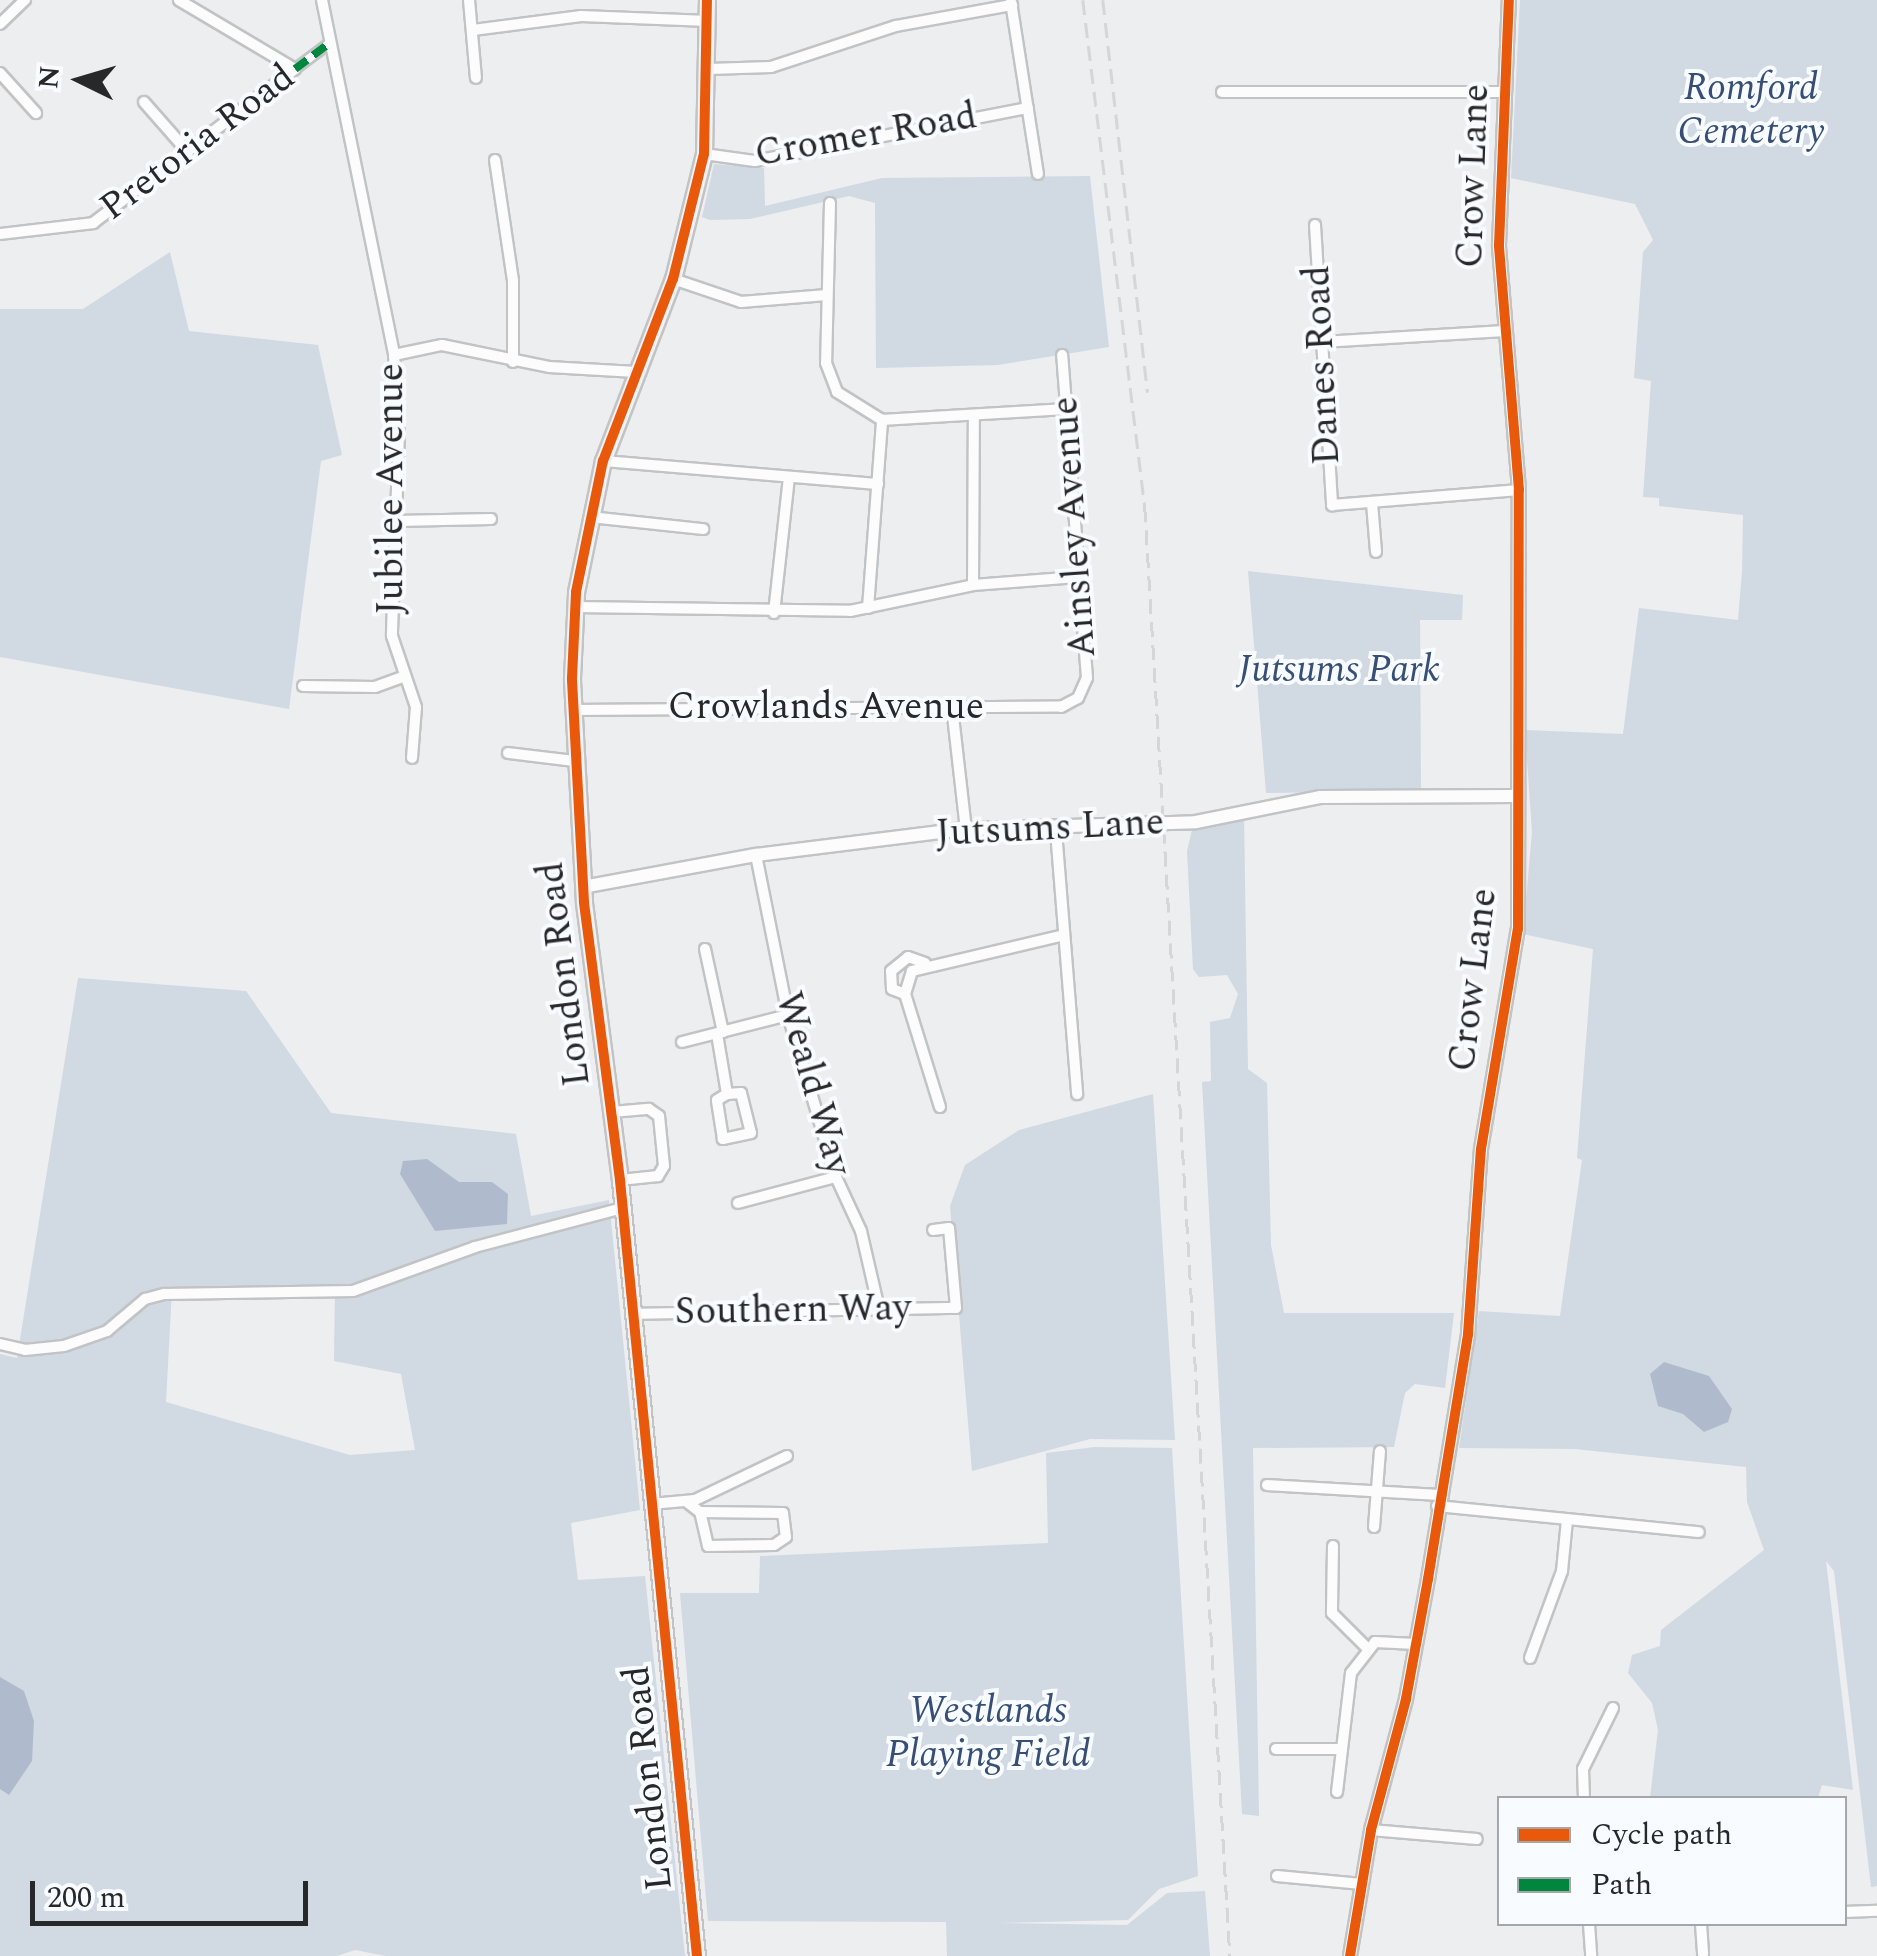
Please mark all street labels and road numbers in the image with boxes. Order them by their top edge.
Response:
street label: Pretoria Road [92,55,304,231]
street label: Crow Lane [1448,83,1500,269]
street label: Cromer Road [751,94,981,178]
street label: Danes Road [1295,264,1351,466]
street label: Jubilee Avenue [369,363,415,615]
street label: Ainsley Avenue [1043,395,1107,659]
street label: Crowlands Avenue [668,685,984,731]
street label: Jutsums Lane [935,800,1165,858]
street label: London Road [529,859,601,1089]
street label: Crow Lane [1440,886,1508,1074]
street label: Weald Way [764,987,860,1181]
street label: Southern Way [674,1286,912,1336]
street label: London Road [615,1663,683,1893]

